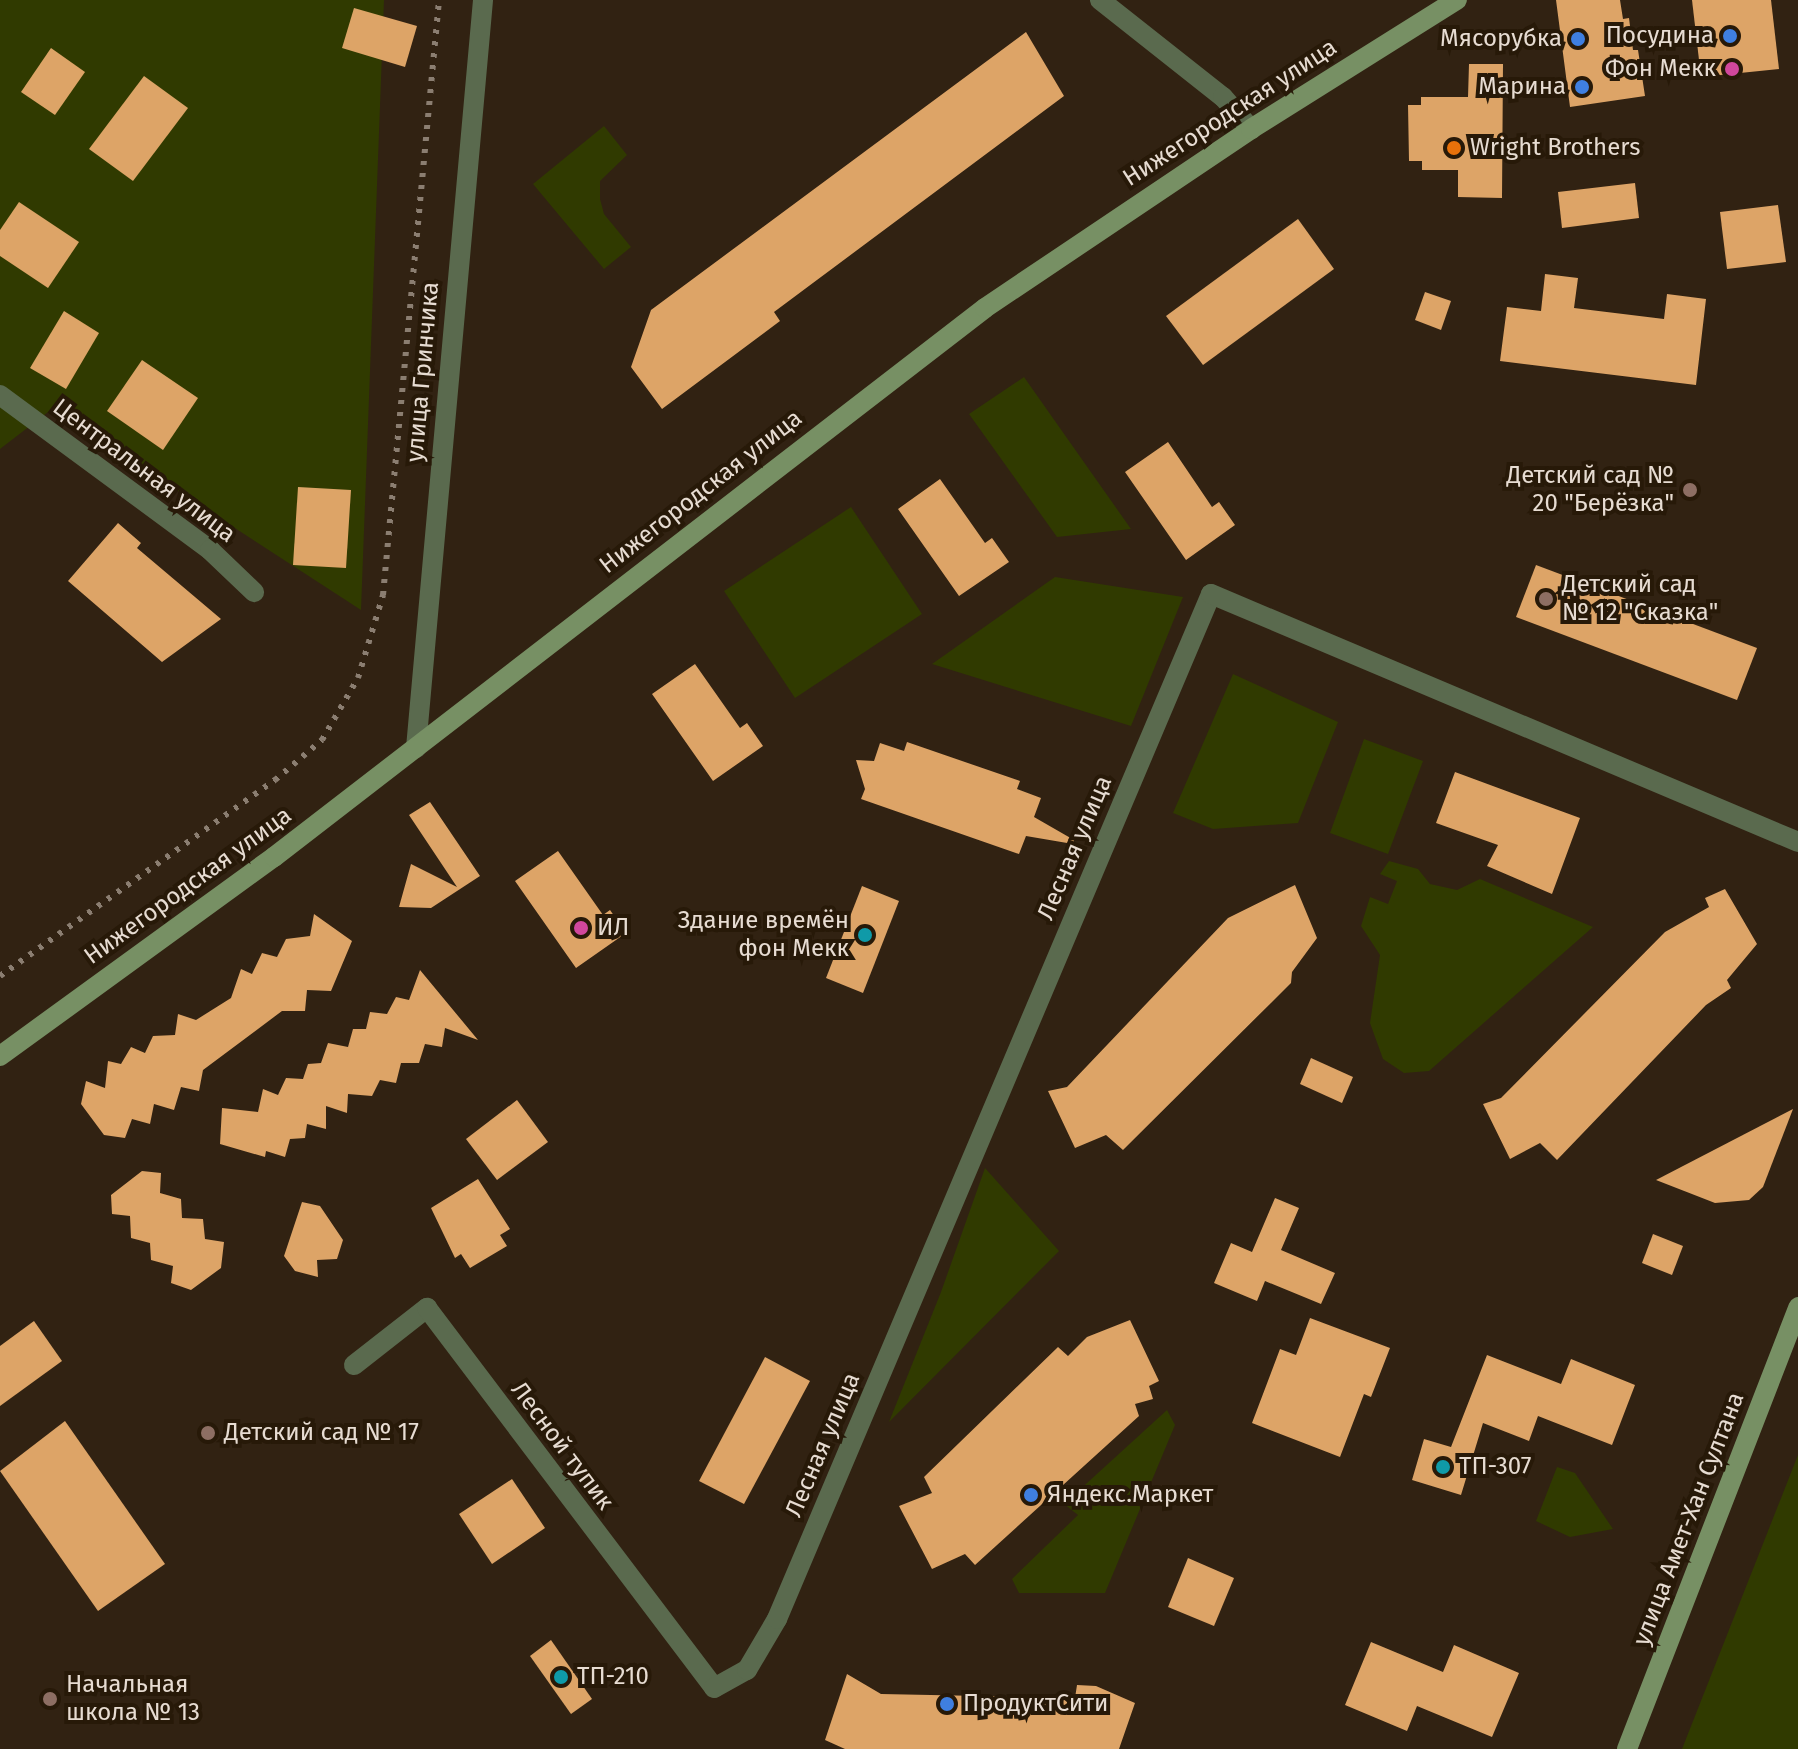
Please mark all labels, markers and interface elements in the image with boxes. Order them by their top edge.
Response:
place label: Посудина [1606,22,1714,50]
place label: Мясорубка [1440,25,1562,53]
marker: Посудина [1721,27,1739,45]
marker: Мясорубка [1569,30,1587,48]
street label: Нижегородская улица [1118,33,1342,193]
place label: Фон Мекк [1605,55,1716,83]
marker: Фон Мекк [1723,60,1741,78]
place label: Марина [1478,73,1566,101]
marker: Марина [1573,78,1591,96]
place label: Wright Brothers [1470,134,1640,162]
marker: Wright Brothers [1445,139,1463,157]
street label: улица Гринчика [401,281,445,463]
street label: Центральная улица [47,393,241,549]
street label: Нижегородская улица [594,404,808,580]
place label: Детский сад № 20 "Берёзка" [1507,462,1674,518]
marker: Детский сад № 20 "Берёзка" [1681,481,1699,499]
place label: Детский сад № 12 "Сказка" [1562,571,1718,627]
marker: Детский сад № 12 "Сказка" [1537,590,1555,608]
street label: Лесная улица [1032,771,1118,925]
street label: Нижегородская улица [79,801,297,971]
place label: Здание времён фон Мекк [678,907,849,963]
place label: ИЛ [597,914,629,942]
marker: ИЛ [572,919,590,937]
marker: Здание времён фон Мекк [856,926,874,944]
street label: Лесная улица [780,1368,866,1522]
street label: Лесной тупик [504,1376,620,1516]
street label: улица Амет-Хан Султана [1627,1388,1751,1650]
place label: Детский сад № 17 [224,1419,419,1447]
marker: Детский сад № 17 [199,1424,217,1442]
place label: ТП-307 [1459,1453,1531,1481]
marker: ТП-307 [1434,1458,1452,1476]
place label: Яндекс.Маркет [1047,1481,1213,1509]
marker: Яндекс.Маркет [1022,1486,1040,1504]
place label: ТП-210 [577,1663,649,1691]
marker: ТП-210 [552,1668,570,1686]
place label: Начальная школа № 13 [66,1671,200,1727]
marker: Начальная школа № 13 [41,1690,59,1708]
place label: ПродуктСити [963,1690,1108,1718]
marker: ПродуктСити [938,1695,956,1713]

